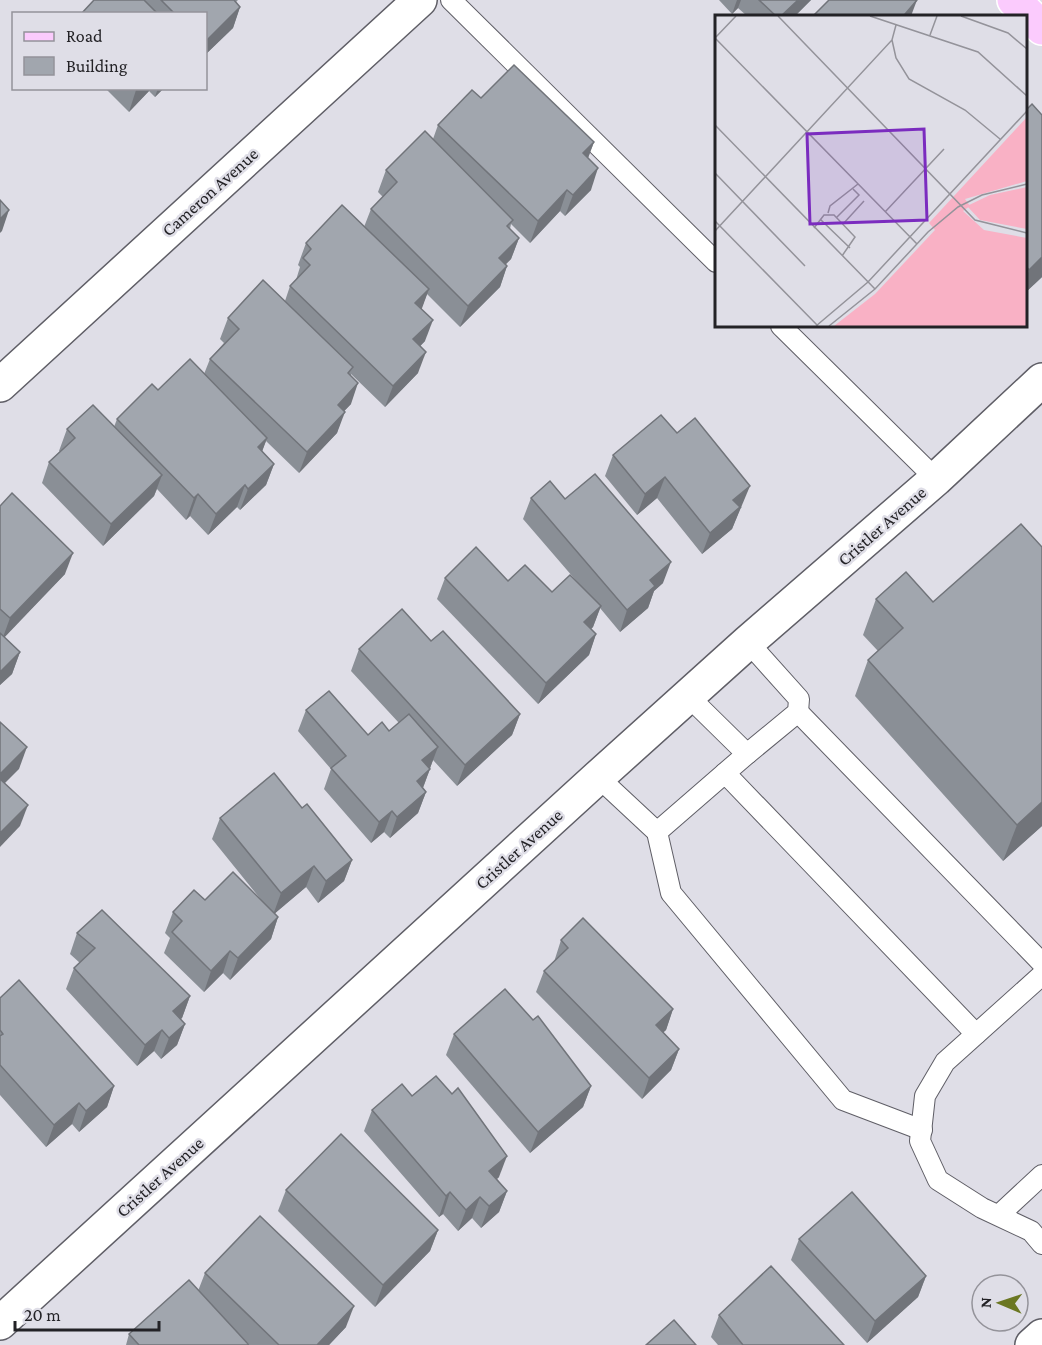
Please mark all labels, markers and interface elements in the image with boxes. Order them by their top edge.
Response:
legend [12,12,207,90]
inset map [715,15,1027,327]
text: Road [66,26,103,46]
text: Building [66,56,128,76]
street label: Cameron Avenue [158,144,262,240]
street label: Cristler Avenue [834,482,930,570]
street label: Cristler Avenue [471,805,567,893]
street label: Cristler Avenue [112,1133,208,1221]
north arrow [970,1273,1030,1333]
scale bar [15,1294,159,1332]
text: N [977,1297,994,1308]
text: 20 m [24,1305,61,1325]

